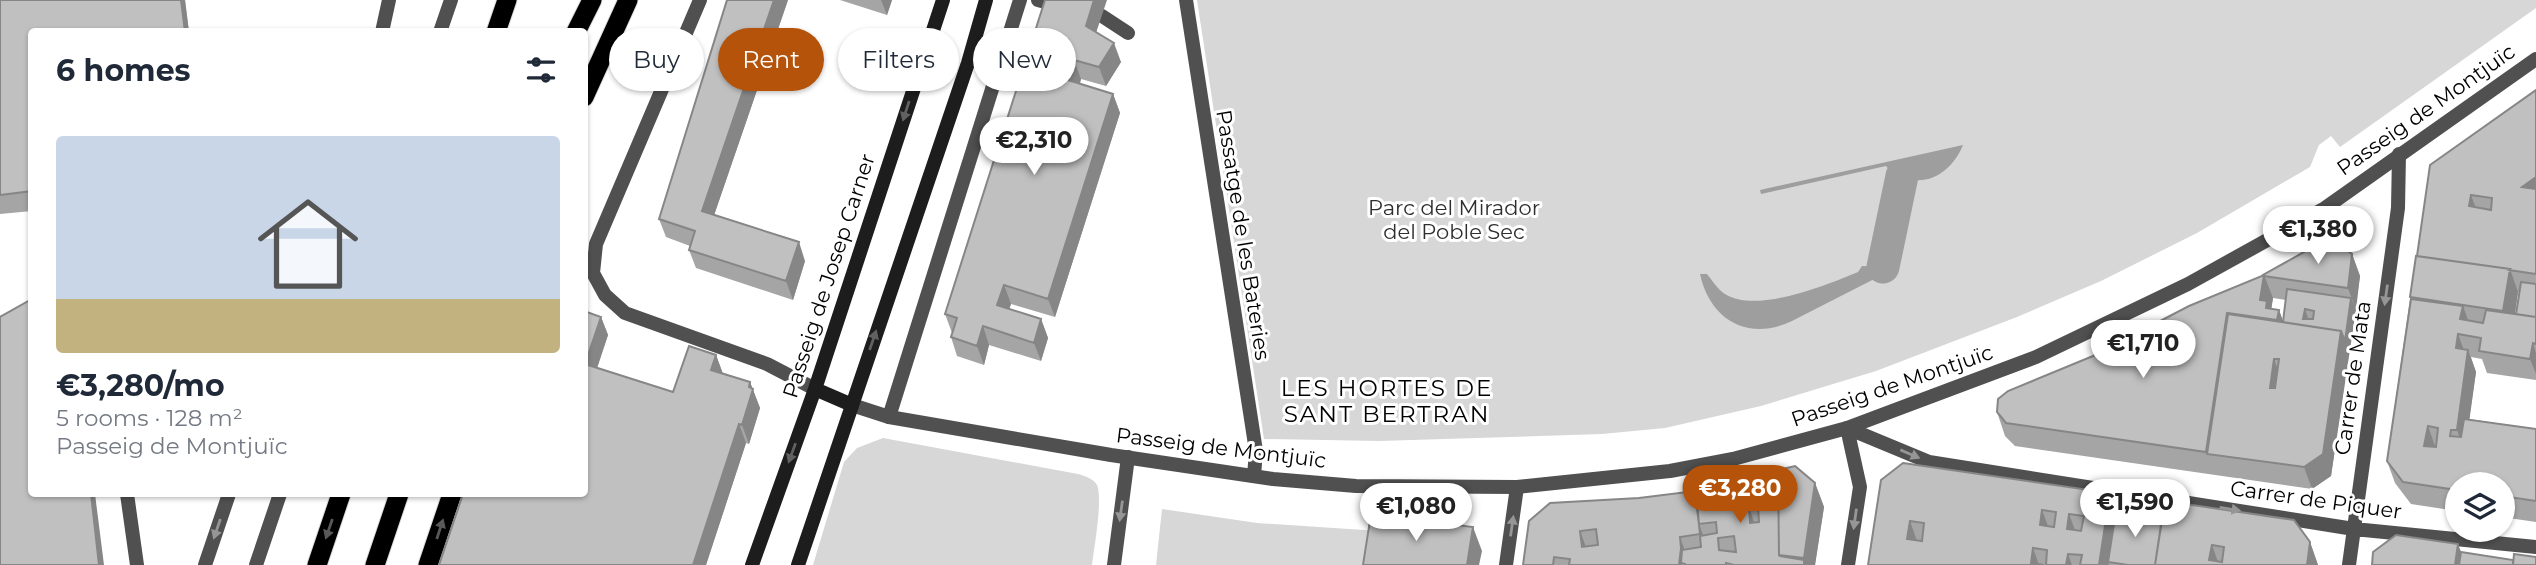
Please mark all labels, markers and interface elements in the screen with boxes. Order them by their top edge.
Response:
chip: Buy [609,28,704,91]
chip: Rent [718,28,824,91]
chip: Filters [838,28,959,91]
chip: New [973,28,1076,91]
street label: Passeig de Montjuïc [2332,39,2520,181]
icon: filters [522,51,560,89]
text: 6 homes [56,52,191,89]
one-way arrow [900,101,910,122]
street label: Passatge de les Bateries [1211,108,1276,362]
pin: €2,310 [977,118,1091,177]
text: €2,310 [996,126,1072,154]
street label: Passeig de Josep Carner [777,151,880,401]
icon: home [245,181,371,307]
park label: Parc del Mirador del Poble Sec [1368,195,1540,244]
pin: €1,380 [2261,206,2375,266]
text: €1,380 [2279,215,2357,243]
one-way arrow [2380,285,2391,307]
street label: Carrer de Mata [2329,299,2376,457]
pin: €1,710 [2086,320,2200,380]
text: €1,710 [2107,329,2179,357]
one-way arrow [868,330,879,351]
street label: Passeig de Montjuïc [1788,339,1996,432]
text: €3,280/mo [56,367,225,404]
district label: LES HORTES DE SANT BERTRAN [1281,374,1493,428]
text: 5 rooms · 128 m² [56,404,243,432]
street label: Passeig de Montjuïc [1115,422,1328,473]
text: Passeig de Montjuïc [56,432,288,460]
one-way arrow [786,442,797,463]
one-way arrow [1900,449,1921,460]
pin: €3,280 [1683,466,1797,525]
map controls [2445,472,2515,542]
button: layers [2445,472,2515,542]
text: €3,280 [1699,474,1781,502]
street label: Carrer de Piquer [2229,475,2403,524]
pin: €1,590 [2078,480,2192,539]
pin: €1,080 [1359,484,1473,543]
text: €1,590 [2096,488,2174,516]
text: €1,080 [1376,492,1456,520]
one-way arrow [1115,500,1126,522]
one-way arrow [2219,504,2241,515]
one-way arrow [1849,508,1860,530]
one-way arrow [1507,515,1518,537]
one-way arrow [211,519,222,540]
one-way arrow [323,519,334,540]
one-way arrow [435,519,446,540]

